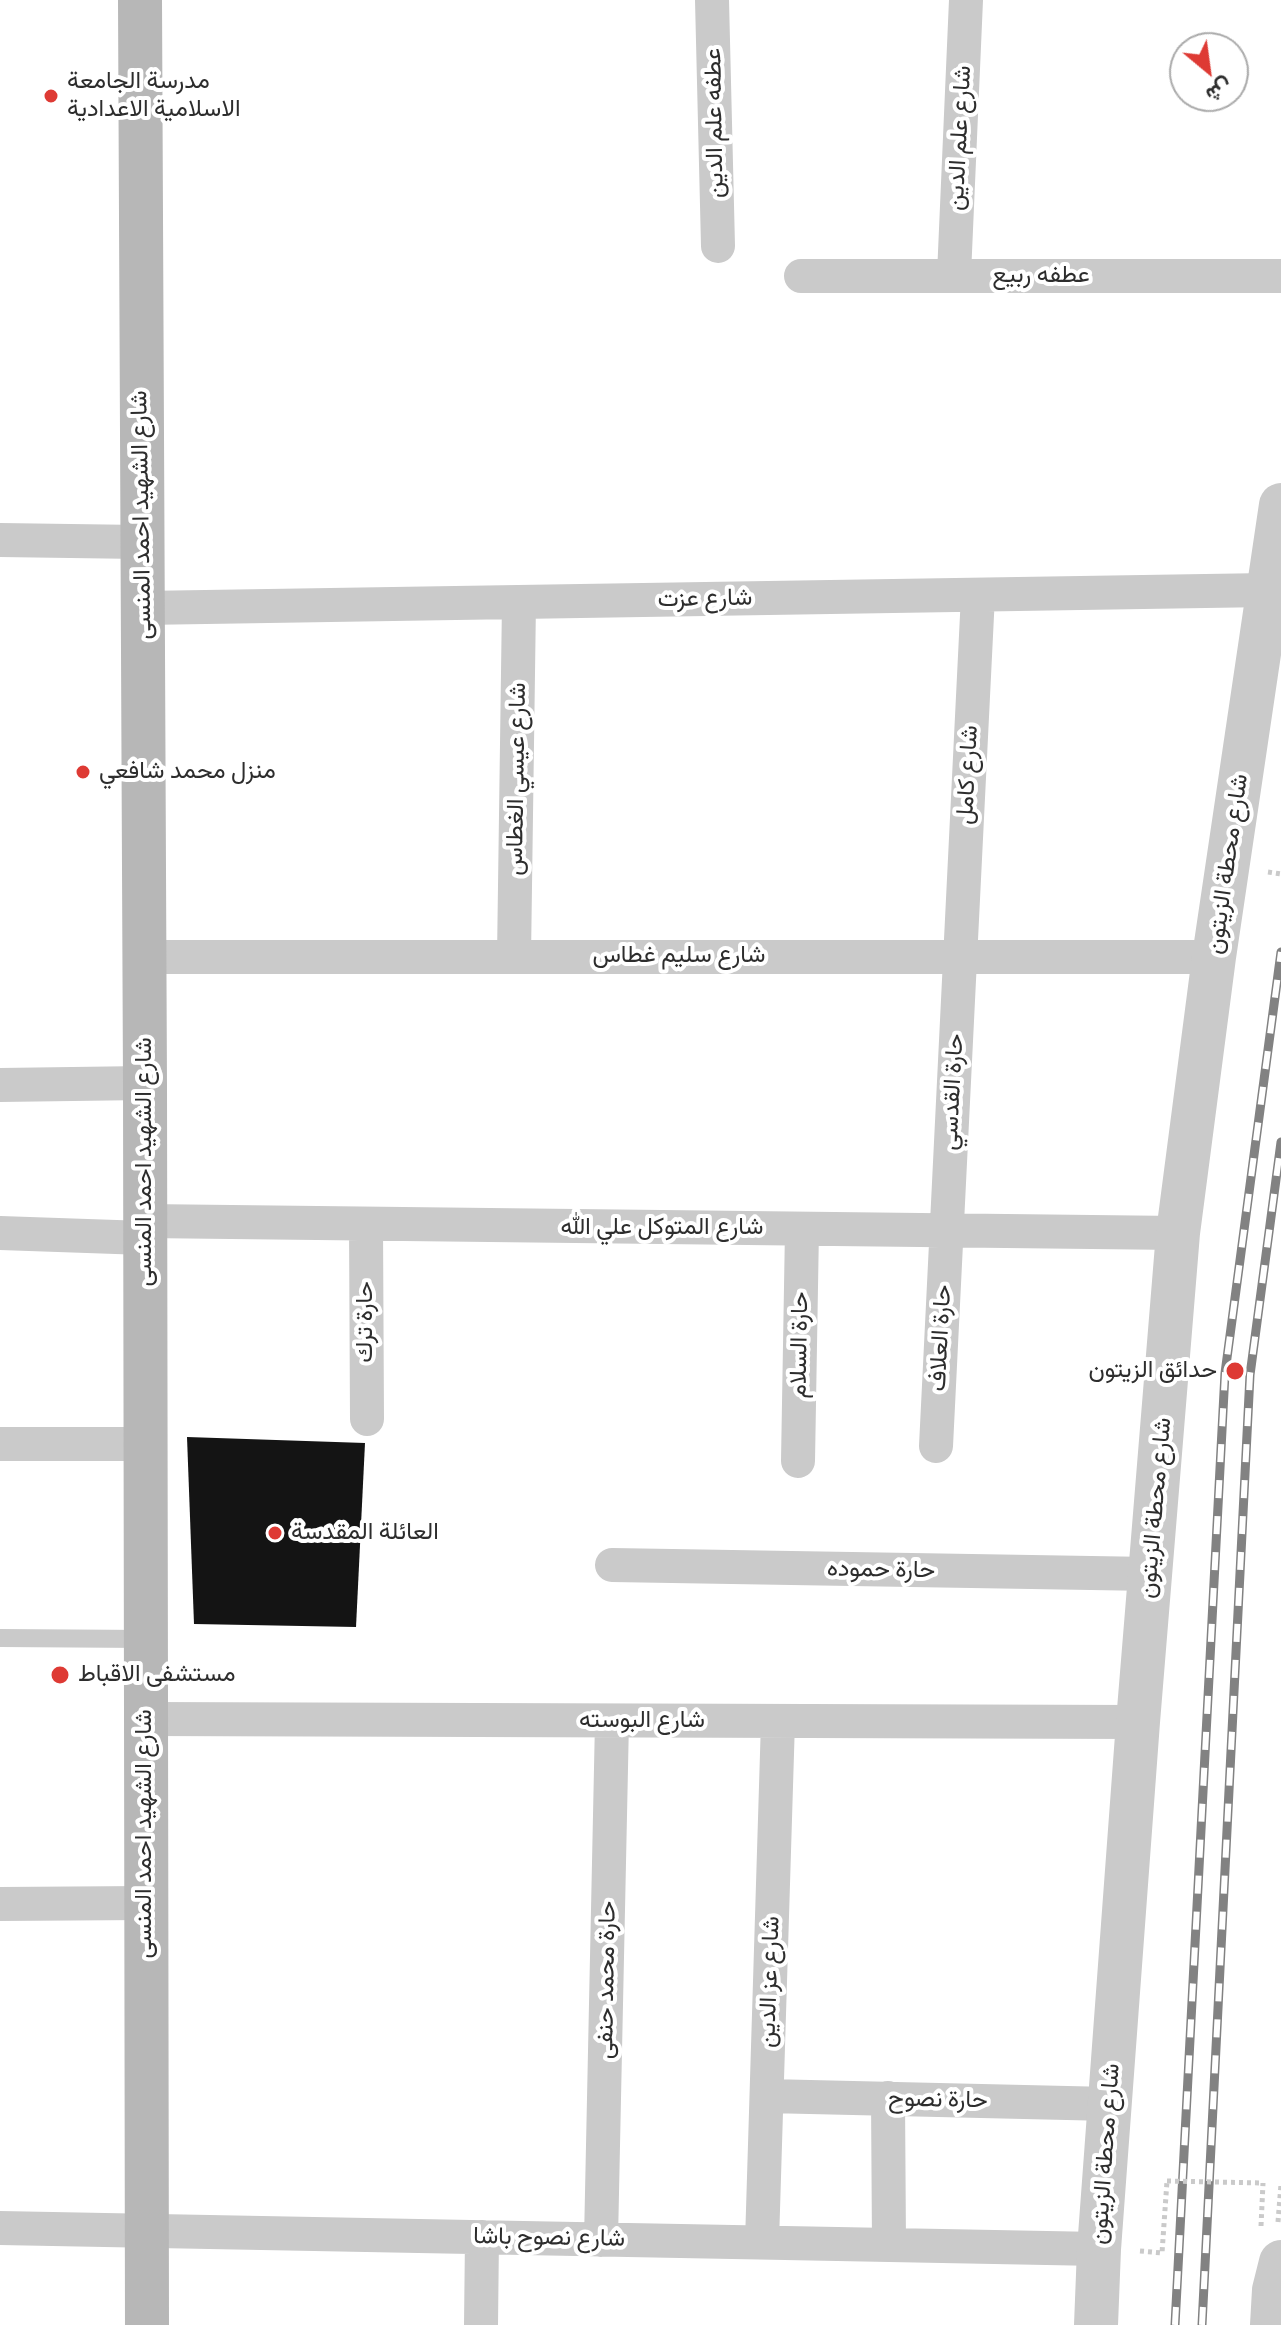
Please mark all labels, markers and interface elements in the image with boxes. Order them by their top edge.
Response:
north arrow [1169,32,1249,112]
street label: عطفه علم الدين [699,48,731,198]
street label: شارع علم الدين [942,65,978,211]
place label: مدرسة الجامعة الاسلامية الاعدادية [67,68,240,124]
text: ش [1201,72,1238,111]
marker: مدرسة الجامعة الاسلامية الاعدادية [42,87,60,105]
street label: عطفه ربيع [992,262,1090,290]
street label: شارع الشهيد احمد المنسى [125,390,159,640]
street label: شارع عزت [657,584,753,614]
street label: شارع عيسي الغطاس [501,682,533,876]
street label: شارع كامل [951,725,985,825]
place label: منزل محمد شافعي [99,758,276,786]
marker: منزل محمد شافعي [74,763,92,781]
street label: شارع محطة الزيتون [1201,772,1255,956]
street label: شارع سليم غطاس [592,942,766,970]
street label: حارة القدسي [936,1033,970,1151]
street label: شارع الشهيد احمد المنسى [131,1037,159,1287]
street label: شارع المتوكل علي الله [561,1214,763,1242]
street label: حارة ترك [352,1281,380,1363]
street label: حارة العلاف [924,1284,958,1392]
street label: حارة السلام [785,1291,815,1399]
place label: حدائق الزيتون [1089,1357,1217,1385]
marker: حدائق الزيتون [1224,1360,1246,1382]
street label: شارع محطة الزيتون [1134,1416,1178,1600]
place label: العائلة المقدسة [291,1519,439,1547]
marker: العائلة المقدسة [266,1524,284,1542]
street label: حارة حموده [826,1555,936,1585]
place label: مستشفى الاقباط [78,1661,235,1689]
marker: مستشفى الاقباط [49,1664,71,1686]
street label: شارع البوسته [579,1707,705,1735]
street label: شارع الشهيد احمد المنسى [131,1709,159,1959]
street label: حارة محمد حنفى [591,1901,623,2059]
street label: شارع عز الدين [753,1916,787,2048]
street label: شارع محطة الزيتون [1085,2062,1127,2246]
street label: حارة نصوح [888,2085,988,2115]
street label: شارع نصوح باشا [473,2222,625,2254]

